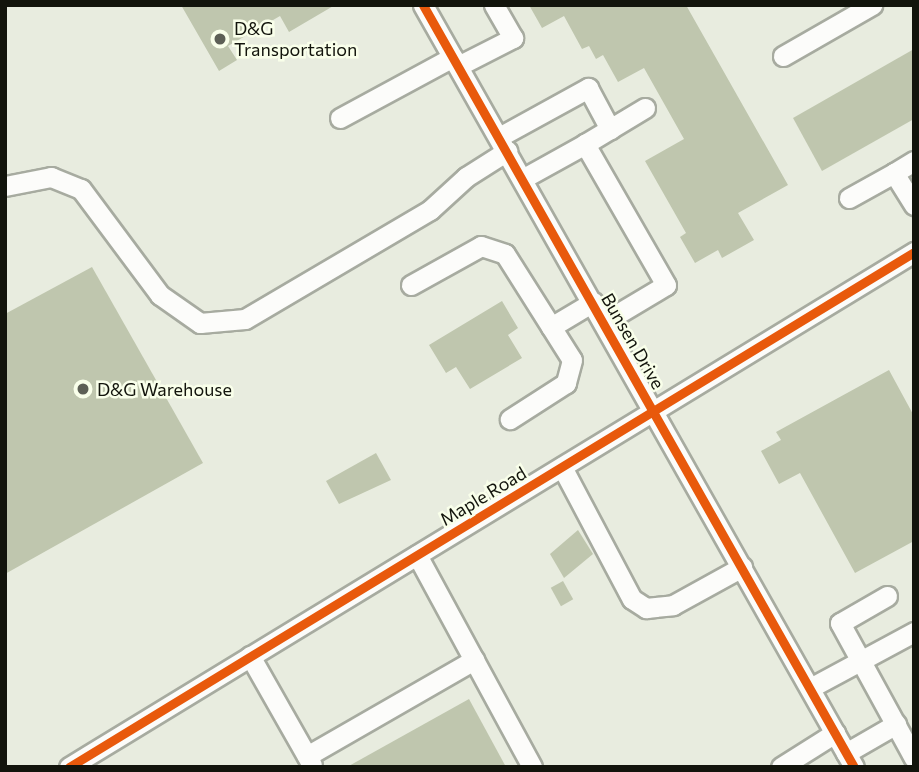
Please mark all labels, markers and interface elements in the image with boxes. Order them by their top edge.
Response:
place label: D&G Transportation [234,18,357,60]
marker: D&G Transportation [212,31,228,47]
street label: Bunsen Drive [597,289,669,393]
place label: D&G Warehouse [97,378,232,400]
marker: D&G Warehouse [75,381,91,397]
street label: Maple Road [436,462,530,530]

